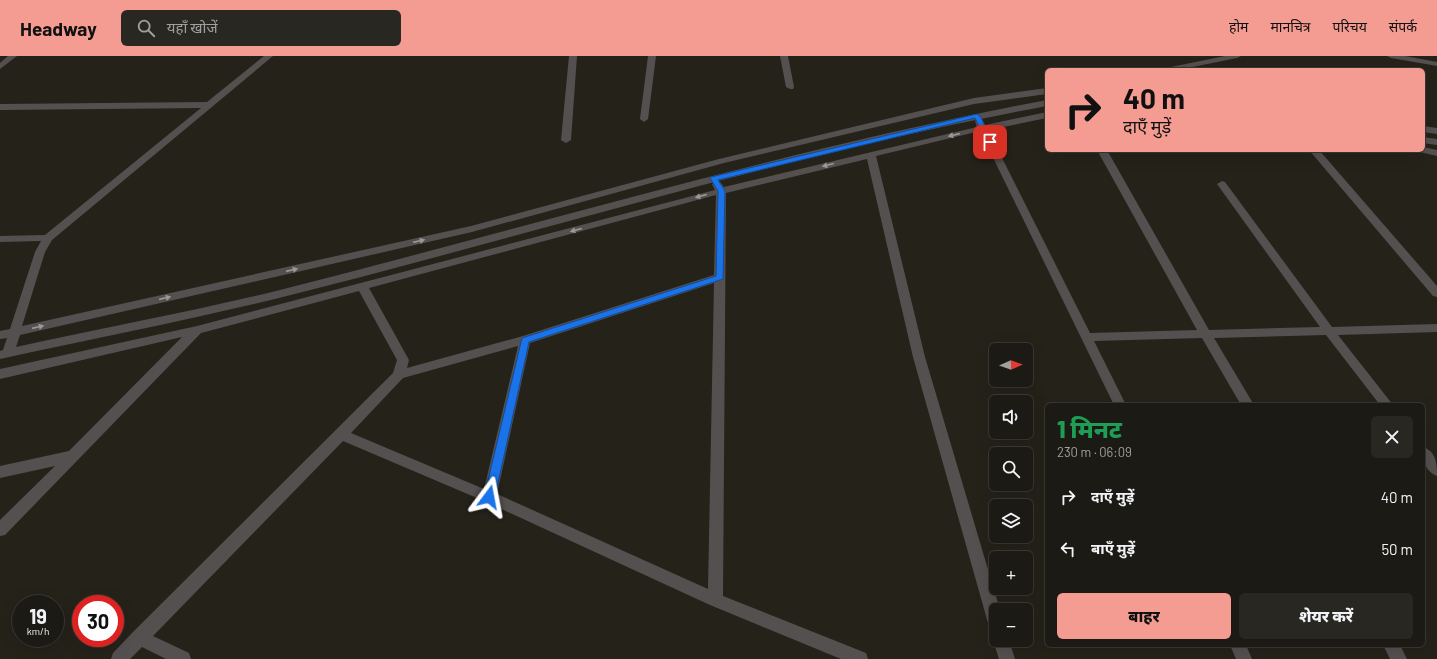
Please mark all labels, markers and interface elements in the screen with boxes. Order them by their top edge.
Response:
search box [121,10,401,46]
text: Headway [20,17,97,40]
icon: search [135,17,157,39]
text: यहाँ खोजें [167,18,218,36]
text: होम [1229,18,1248,35]
text: मानचित्र [1270,18,1311,35]
text: परिचय [1333,18,1367,35]
text: संपर्क [1389,18,1417,35]
text: 40 m [1123,81,1185,115]
icon: right [1057,84,1109,136]
text: दाएँ मुड़ें [1123,115,1171,137]
pin [973,125,1007,159]
icon: arrive [979,131,1001,153]
one-way arrow [948,132,960,138]
one-way arrow [821,162,833,168]
one-way arrow [695,193,707,199]
one-way arrow [570,227,582,233]
one-way arrow [412,238,425,244]
one-way arrow [286,266,298,272]
one-way arrow [159,295,171,301]
one-way arrow [32,323,44,329]
north arrow [989,343,1033,387]
map controls [989,343,1033,647]
button: sound [989,395,1033,439]
text: 1 मिनट [1057,414,1122,443]
button: close [1371,416,1413,458]
text: 230 m · 06:09 [1057,444,1132,460]
button: search [989,447,1033,491]
position arrow [468,476,510,518]
icon: right [1057,486,1079,508]
text: दाएँ मुड़ें [1091,487,1134,505]
text: 40 m [1381,488,1413,506]
button: layers [989,499,1033,543]
icon: left [1057,538,1079,560]
text: बाएँ मुड़ें [1091,539,1135,557]
text: 50 m [1381,540,1413,558]
button: + [989,551,1033,595]
button: बाहर [1057,593,1231,639]
button: शेयर करें [1239,593,1413,639]
speed limit sign: 30 [72,595,124,647]
button: − [989,603,1033,647]
text: 19 [29,604,47,628]
text: km/h [27,625,49,637]

